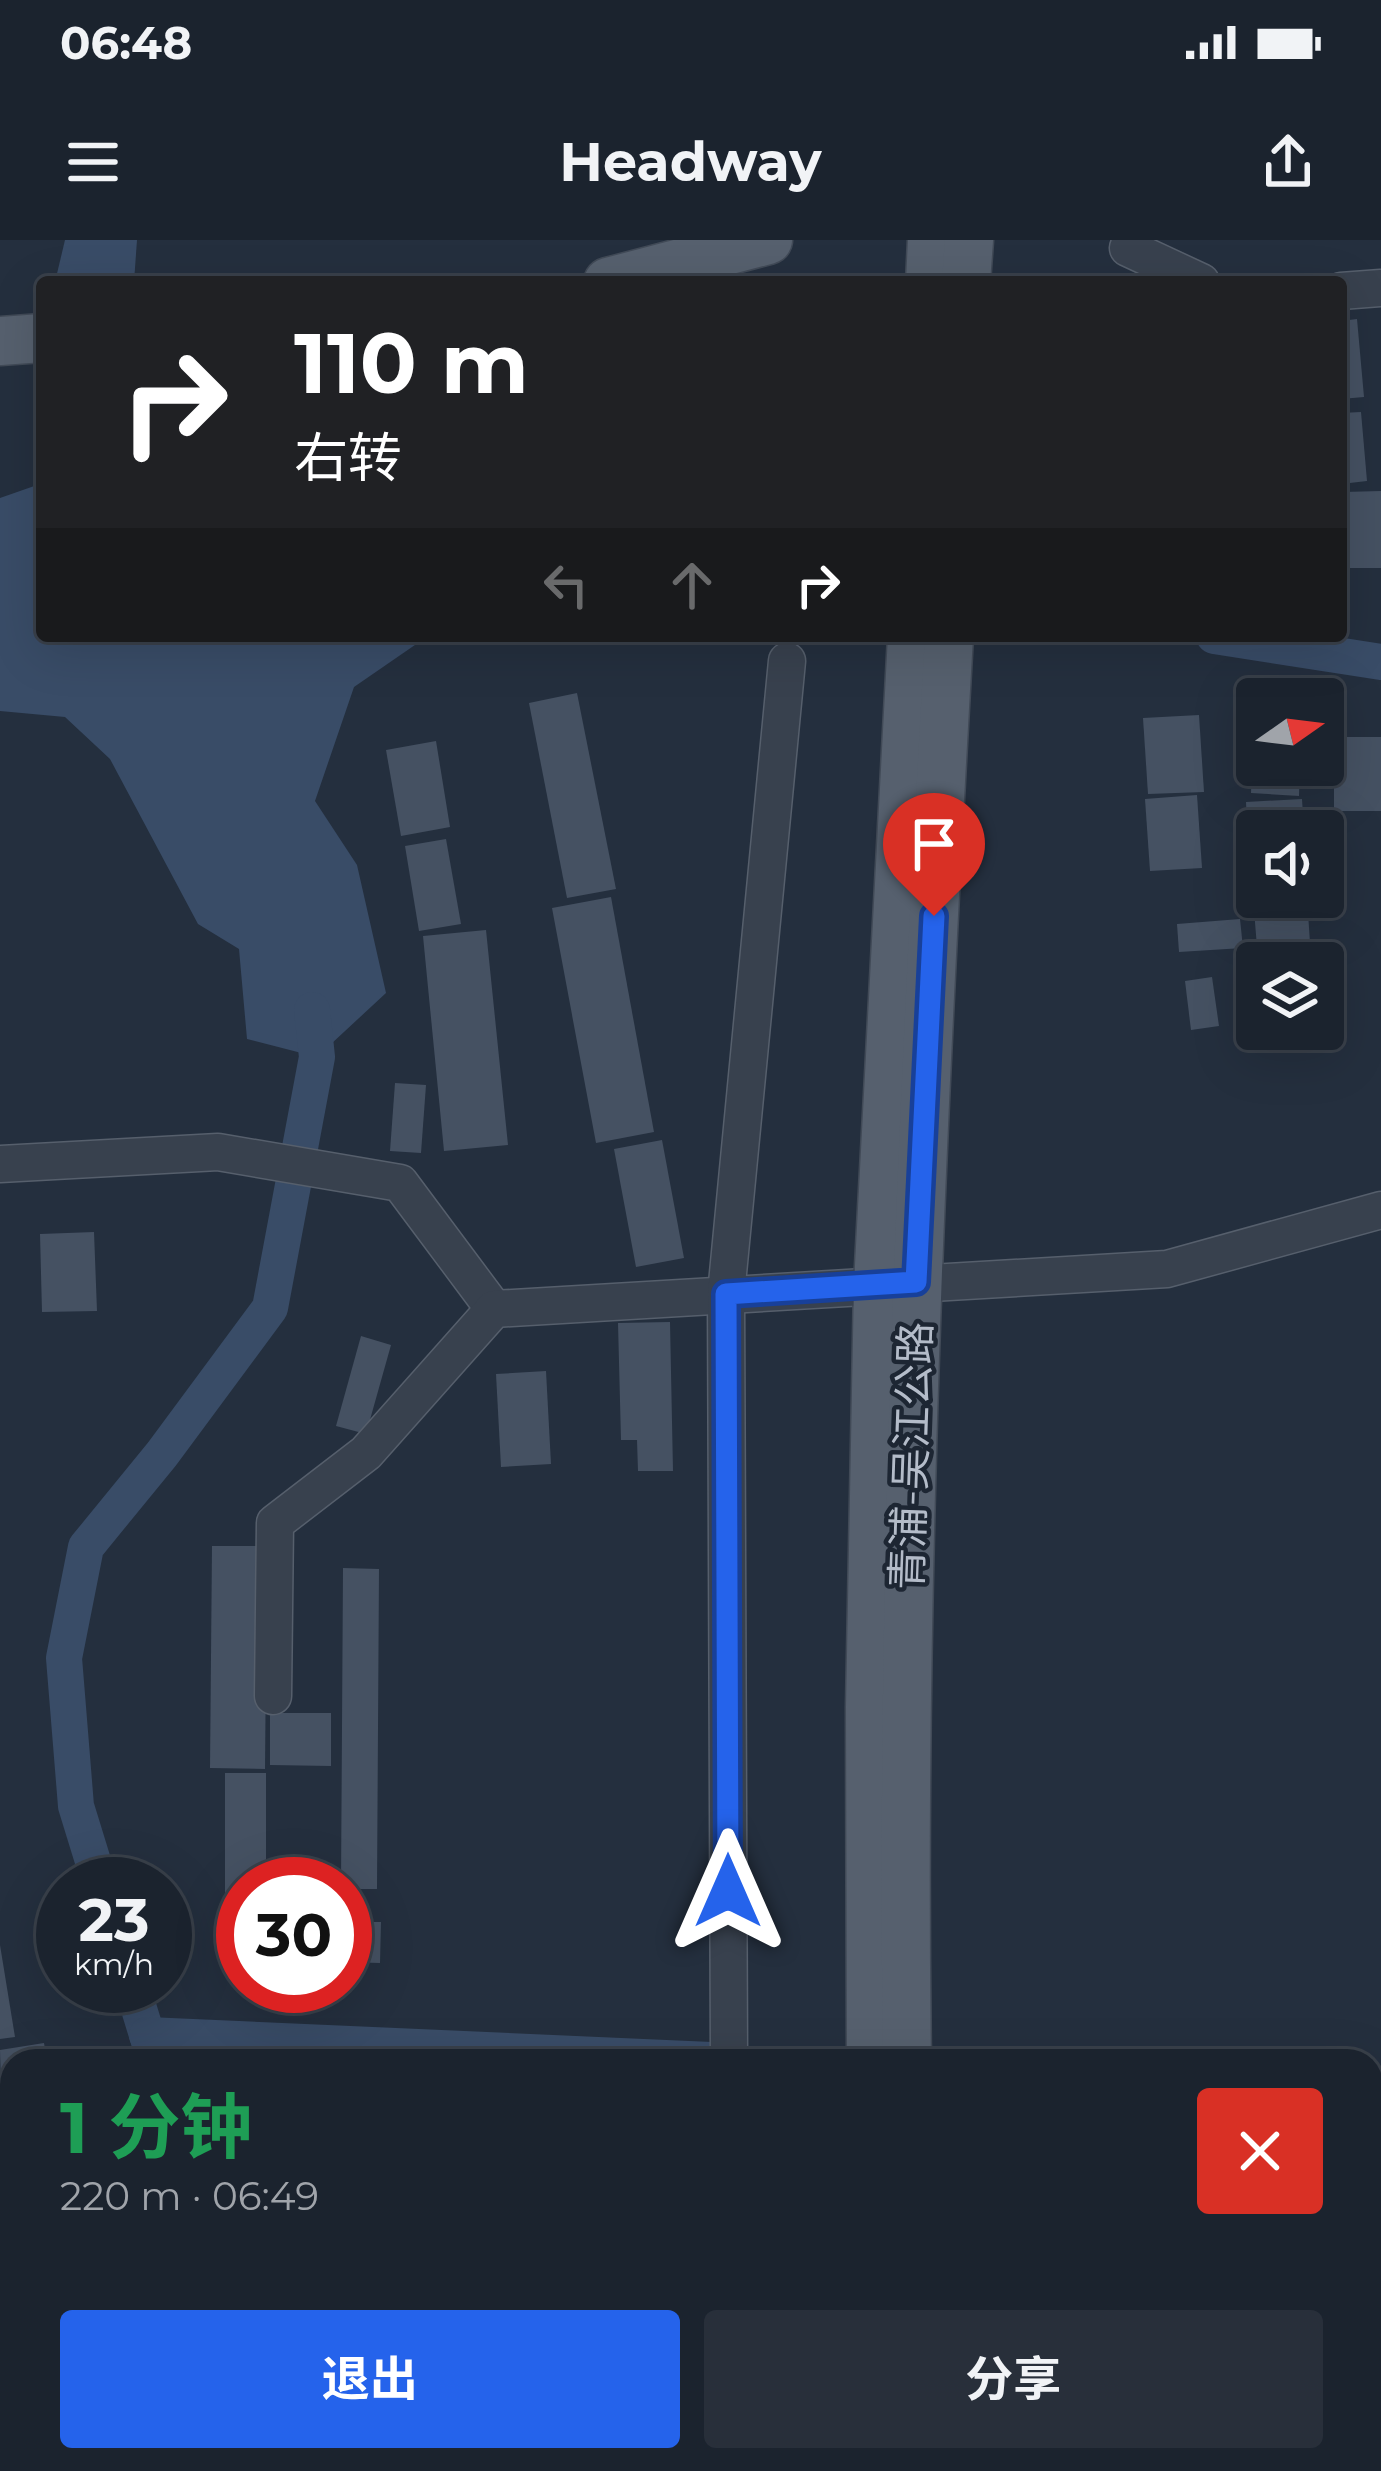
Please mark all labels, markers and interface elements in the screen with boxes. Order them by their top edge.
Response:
text: 06:48 [60,15,192,70]
icon: menu [60,129,126,195]
text: Headway [559,129,822,195]
icon: share [1255,129,1321,195]
text: 110 m [294,312,529,414]
icon: right [96,324,252,480]
text: 右转 [294,425,402,491]
icon: left [533,552,599,618]
icon: ahead [659,552,725,618]
icon: right [785,552,851,618]
north arrow [1236,678,1344,786]
map controls [1236,678,1344,1050]
pin [883,793,985,916]
button: sound [1236,810,1344,918]
icon: arrive [901,811,967,877]
button: layers [1236,942,1344,1050]
street label: 青浦-吴江公路 [880,1321,942,1591]
position arrow [665,1828,791,1954]
speed limit sign: 30 [216,1857,372,2013]
text: 23 [79,1883,149,1956]
text: km/h [74,1946,154,1983]
text: 1 分钟 [60,2083,253,2171]
button: close [1197,2088,1323,2214]
text: 220 m · 06:49 [60,2172,319,2220]
button: 退出 [60,2310,680,2448]
button: 分享 [704,2310,1323,2448]

